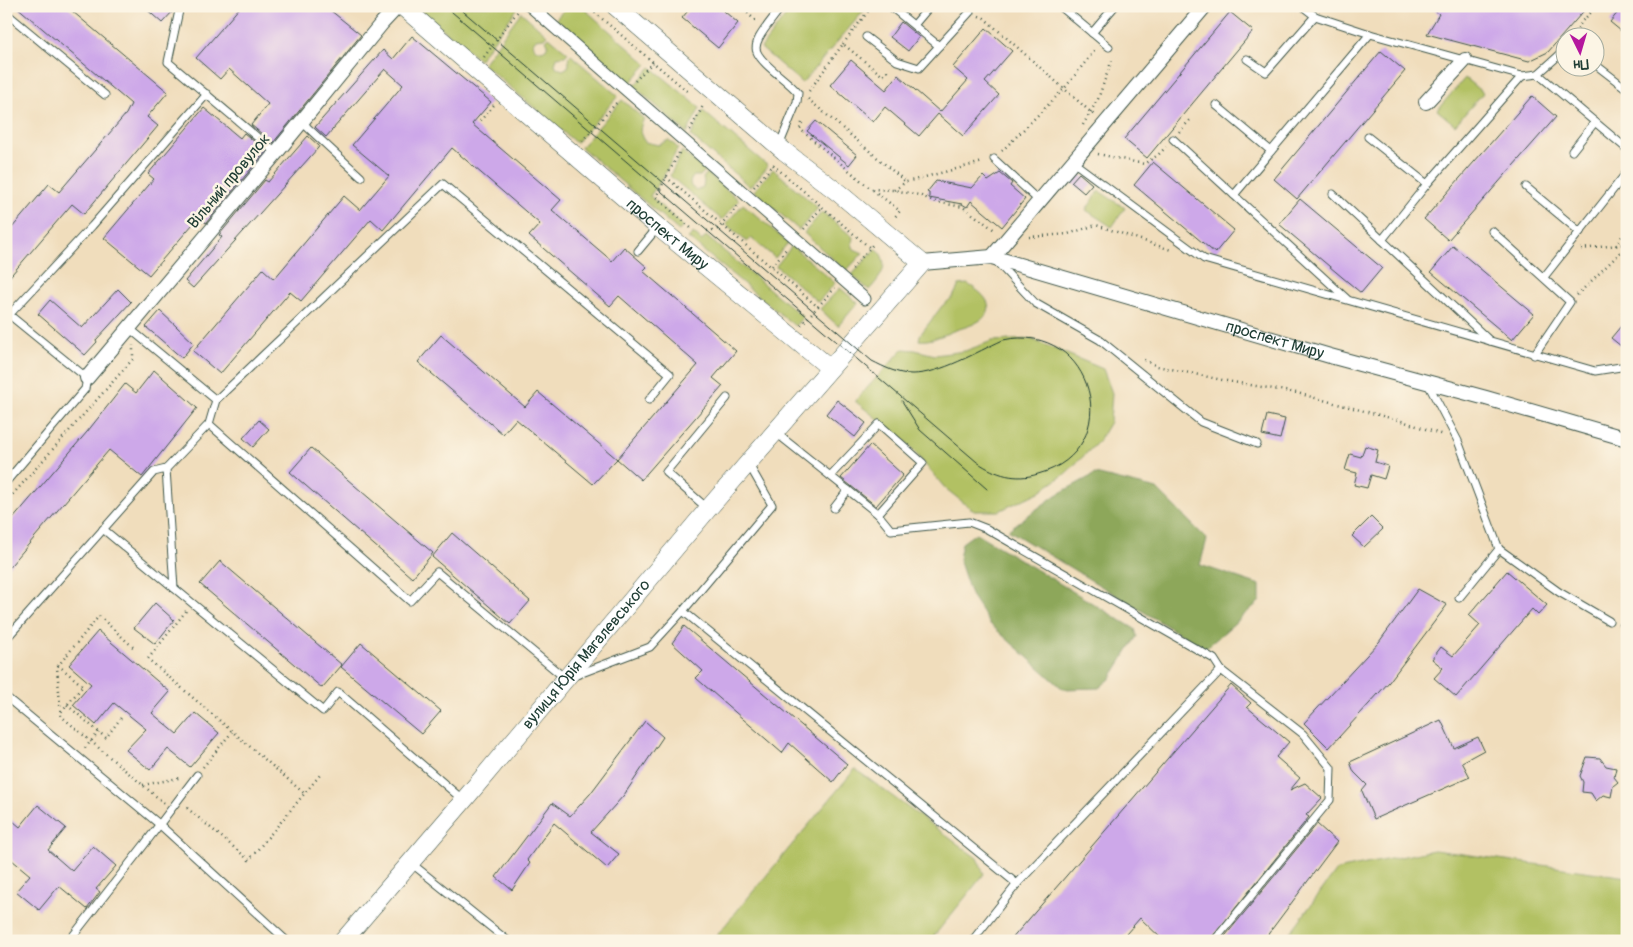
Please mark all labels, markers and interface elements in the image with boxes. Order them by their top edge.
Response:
north arrow [1556,28,1606,78]
text: Пн [1573,55,1589,74]
street label: Вільний провулок [183,129,275,233]
street label: проспект Миру [622,194,713,274]
street label: проспект Миру [1223,316,1326,364]
street label: вулиця Юрія Магалевського [518,575,655,733]

